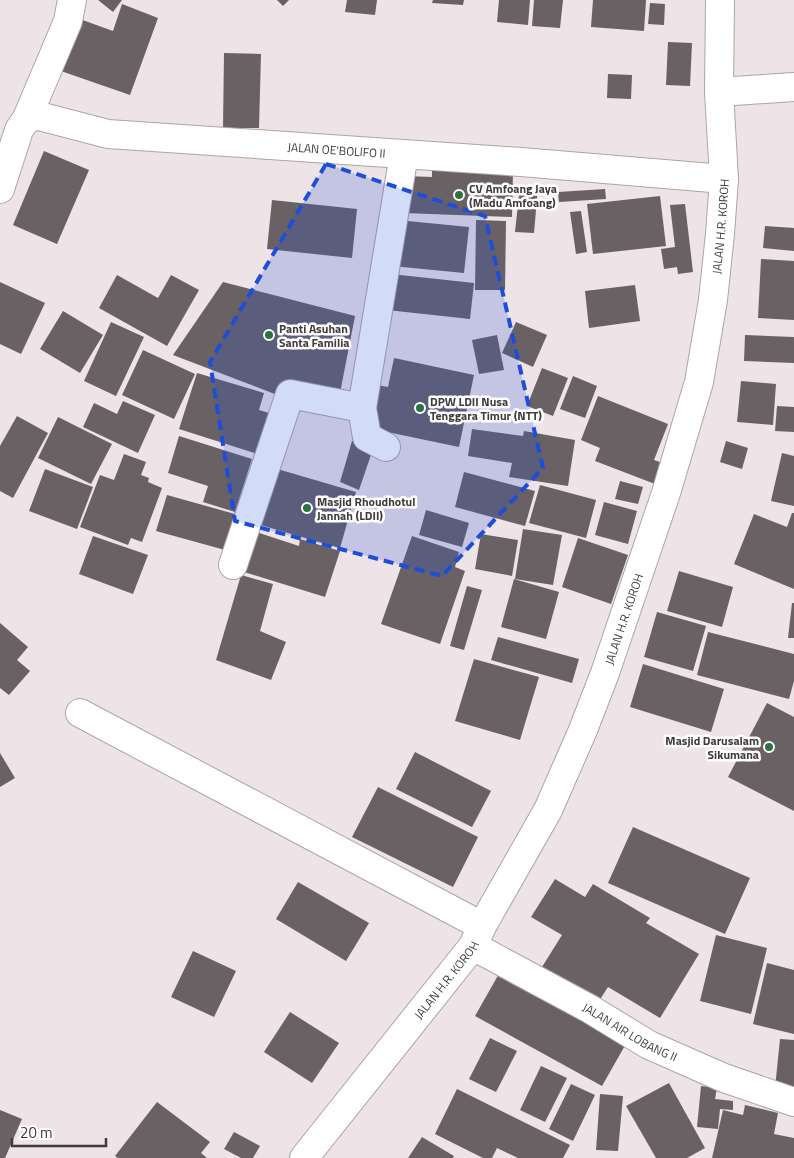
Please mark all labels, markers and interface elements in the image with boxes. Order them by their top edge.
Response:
street label: JALAN OE'BOLIFO II [287,137,386,162]
street label: JALAN H.R. KOROH [706,178,733,275]
place label: CV Amfoang Jaya (Madu Amfoang) [469,179,557,212]
marker: CV Amfoang Jaya (Madu Amfoang) [453,189,465,201]
place label: Panti Asuhan Santa Familia [279,319,349,352]
marker: Panti Asuhan Santa Familia [263,329,275,341]
place label: DPW LDII Nusa Tenggara Timur (NTT) [430,392,542,425]
marker: DPW LDII Nusa Tenggara Timur (NTT) [414,402,426,414]
place label: Masjid Rhoudhotul Jannah (LDII) [317,492,415,525]
marker: Masjid Rhoudhotul Jannah (LDII) [301,502,313,514]
street label: JALAN H.R. KOROH [599,571,648,667]
place label: Masjid Darusalam Sikumana [665,731,759,764]
marker: Masjid Darusalam Sikumana [763,741,775,753]
street label: JALAN H.R. KOROH [409,938,484,1023]
street label: JALAN AIR LOBANG II [579,997,680,1066]
scale bar [12,1116,106,1148]
text: 20 m [20,1121,53,1144]

